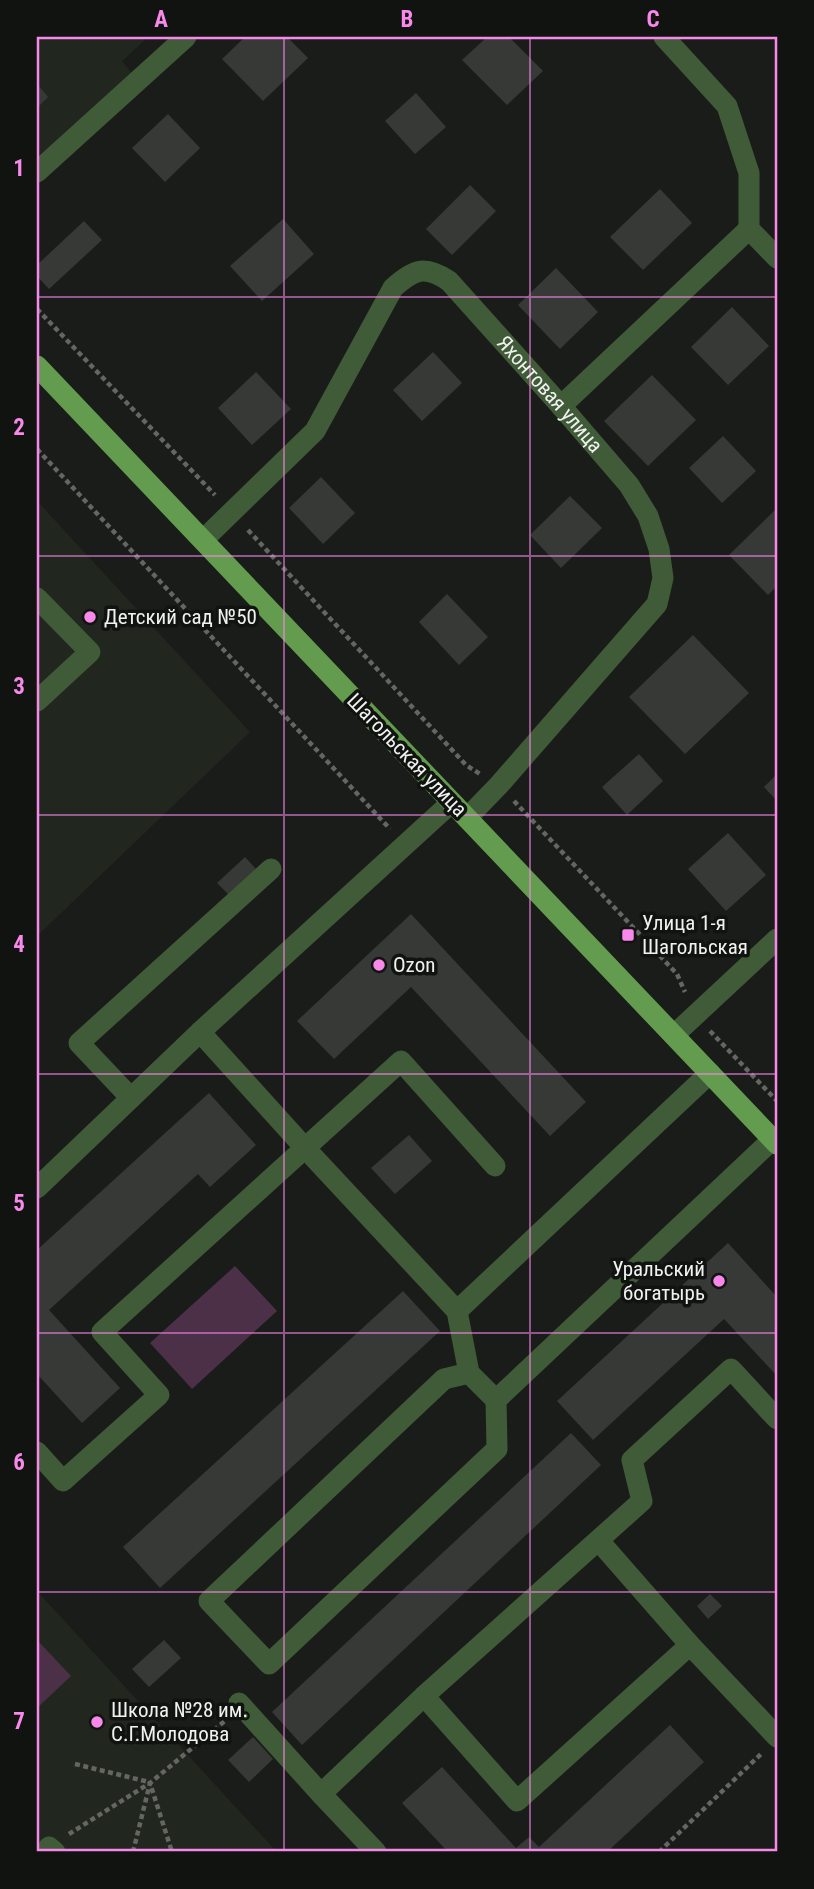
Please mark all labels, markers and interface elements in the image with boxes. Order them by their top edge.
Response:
text: A [154,6,168,33]
text: B [401,6,413,33]
text: C [646,6,660,33]
text: 1 [13,155,25,182]
street label: Яхонтовая улица [492,331,608,457]
text: 2 [13,414,25,441]
place label: Детский сад №50 [104,605,257,629]
marker: Детский сад №50 [82,609,98,625]
text: 3 [13,673,25,700]
street label: Шагольская улица [342,689,472,821]
place label: Улица 1-я Шагольская [642,911,748,959]
marker: Улица 1-я Шагольская [620,927,636,943]
text: 4 [13,931,25,958]
place label: Ozon [393,953,435,977]
marker: Ozon [371,957,387,973]
text: 5 [13,1190,25,1217]
place label: Уральский богатырь [612,1257,705,1305]
marker: Уральский богатырь [711,1273,727,1289]
text: 6 [13,1449,25,1476]
place label: Школа №28 им. С.Г.Молодова [111,1698,248,1746]
text: 7 [13,1708,25,1735]
marker: Школа №28 им. С.Г.Молодова [89,1714,105,1730]

